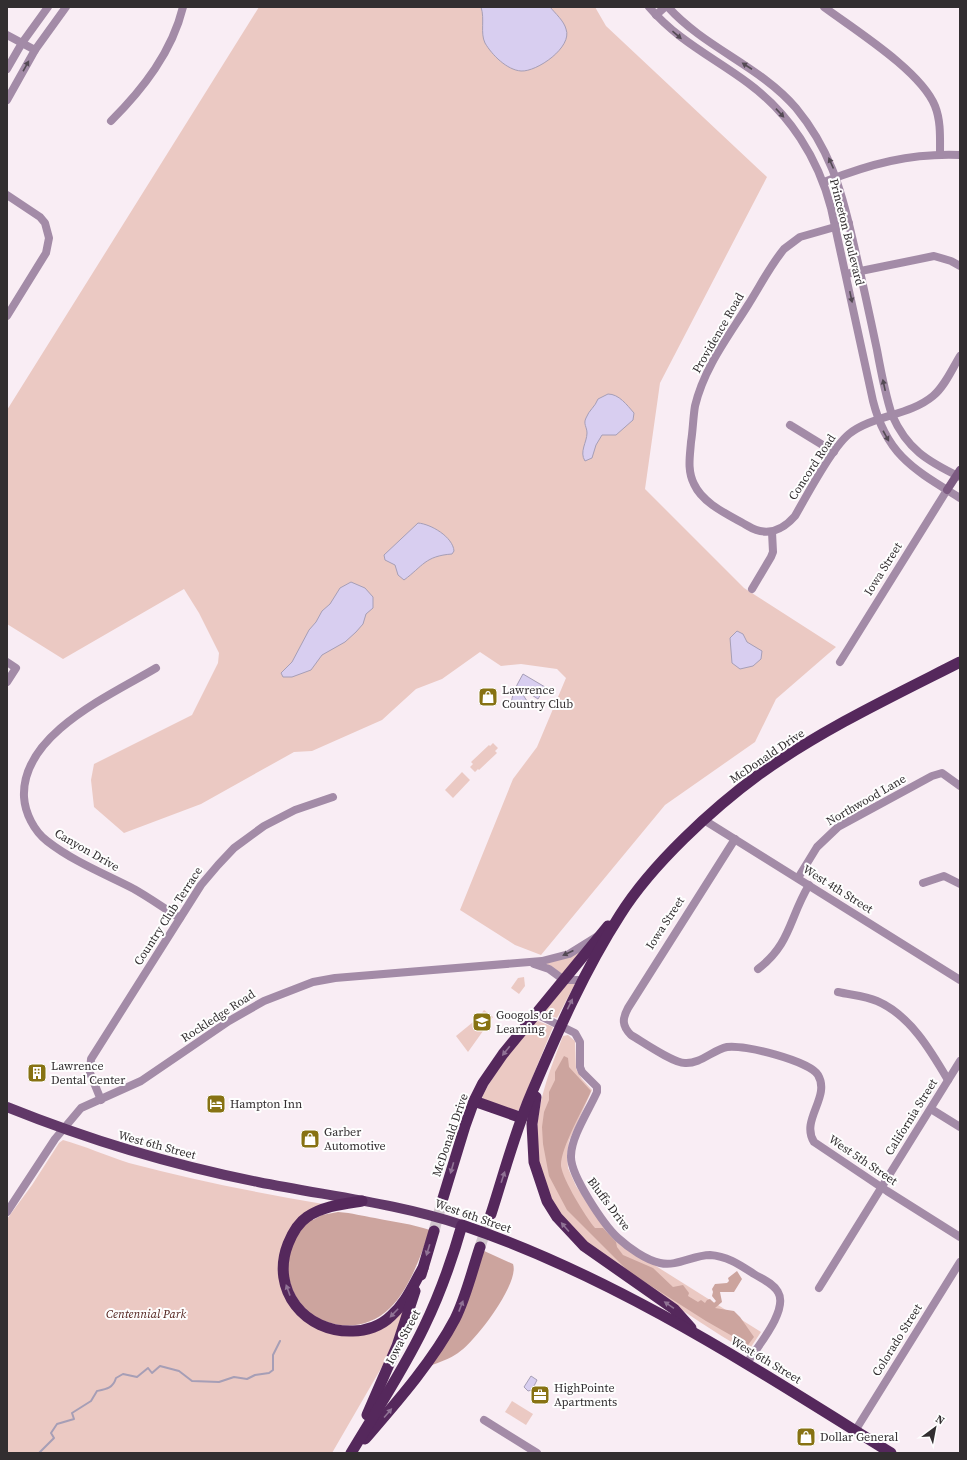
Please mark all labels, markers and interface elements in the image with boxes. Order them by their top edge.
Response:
one-way arrow [671,30,682,39]
one-way arrow [22,60,29,72]
one-way arrow [742,62,752,70]
one-way arrow [776,107,785,118]
one-way arrow [827,157,833,169]
street label: Princeton Boulevard [826,177,868,287]
street label: Providence Road [688,290,748,376]
one-way arrow [848,290,854,303]
one-way arrow [880,378,886,391]
one-way arrow [883,430,889,441]
street label: Concord Road [785,431,839,503]
street label: Iowa Street [860,539,906,599]
place label: Lawrence Country Club [502,682,573,712]
shop icon: Lawrence Country Club [477,686,499,708]
street label: McDonald Drive [727,725,807,787]
street label: Northwood Lane [823,771,909,829]
street label: Canyon Drive [52,825,122,875]
street label: West 4th Street [800,861,876,917]
street label: Country Club Terrace [130,864,206,968]
street label: Iowa Street [642,894,688,952]
one-way arrow [561,951,573,957]
street label: Rockledge Road [178,986,258,1046]
one-way arrow [567,998,573,1010]
place label: Googols of Learning [496,1007,554,1037]
school or university icon: Googols of Learning [471,1011,493,1033]
one-way arrow [501,1045,510,1056]
place label: Lawrence Dental Center [51,1058,125,1088]
building icon: Lawrence Dental Center [26,1062,48,1084]
street label: California Street [881,1076,941,1158]
street label: McDonald Drive [428,1091,472,1179]
hotel icon: Hampton Inn [205,1093,227,1115]
place label: Hampton Inn [230,1096,302,1112]
place label: Garber Automotive [324,1124,386,1154]
street label: West 6th Street [116,1127,198,1163]
shop icon: Garber Automotive [299,1128,321,1150]
street label: West 5th Street [826,1131,901,1189]
one-way arrow [449,1162,455,1174]
one-way arrow [500,1171,506,1183]
street label: Bluffs Drive [584,1174,634,1234]
street label: West 6th Street [433,1195,513,1237]
one-way arrow [561,1222,570,1232]
one-way arrow [425,1244,431,1256]
one-way arrow [285,1284,291,1296]
one-way arrow [458,1299,464,1311]
one-way arrow [663,1301,674,1309]
street label: Colorado Street [868,1301,926,1379]
park label: Centennial Park [106,1306,186,1322]
street label: Iowa Street [382,1307,424,1367]
one-way arrow [390,1308,399,1318]
street label: West 6th Street [728,1333,804,1387]
place label: HighPointe Apartments [554,1380,617,1410]
office icon: HighPointe Apartments [529,1384,551,1406]
one-way arrow [383,1408,392,1418]
north arrow [915,1408,955,1448]
text: N [933,1411,947,1428]
shop icon: Dollar General [795,1426,817,1448]
place label: Dollar General [820,1429,899,1445]

